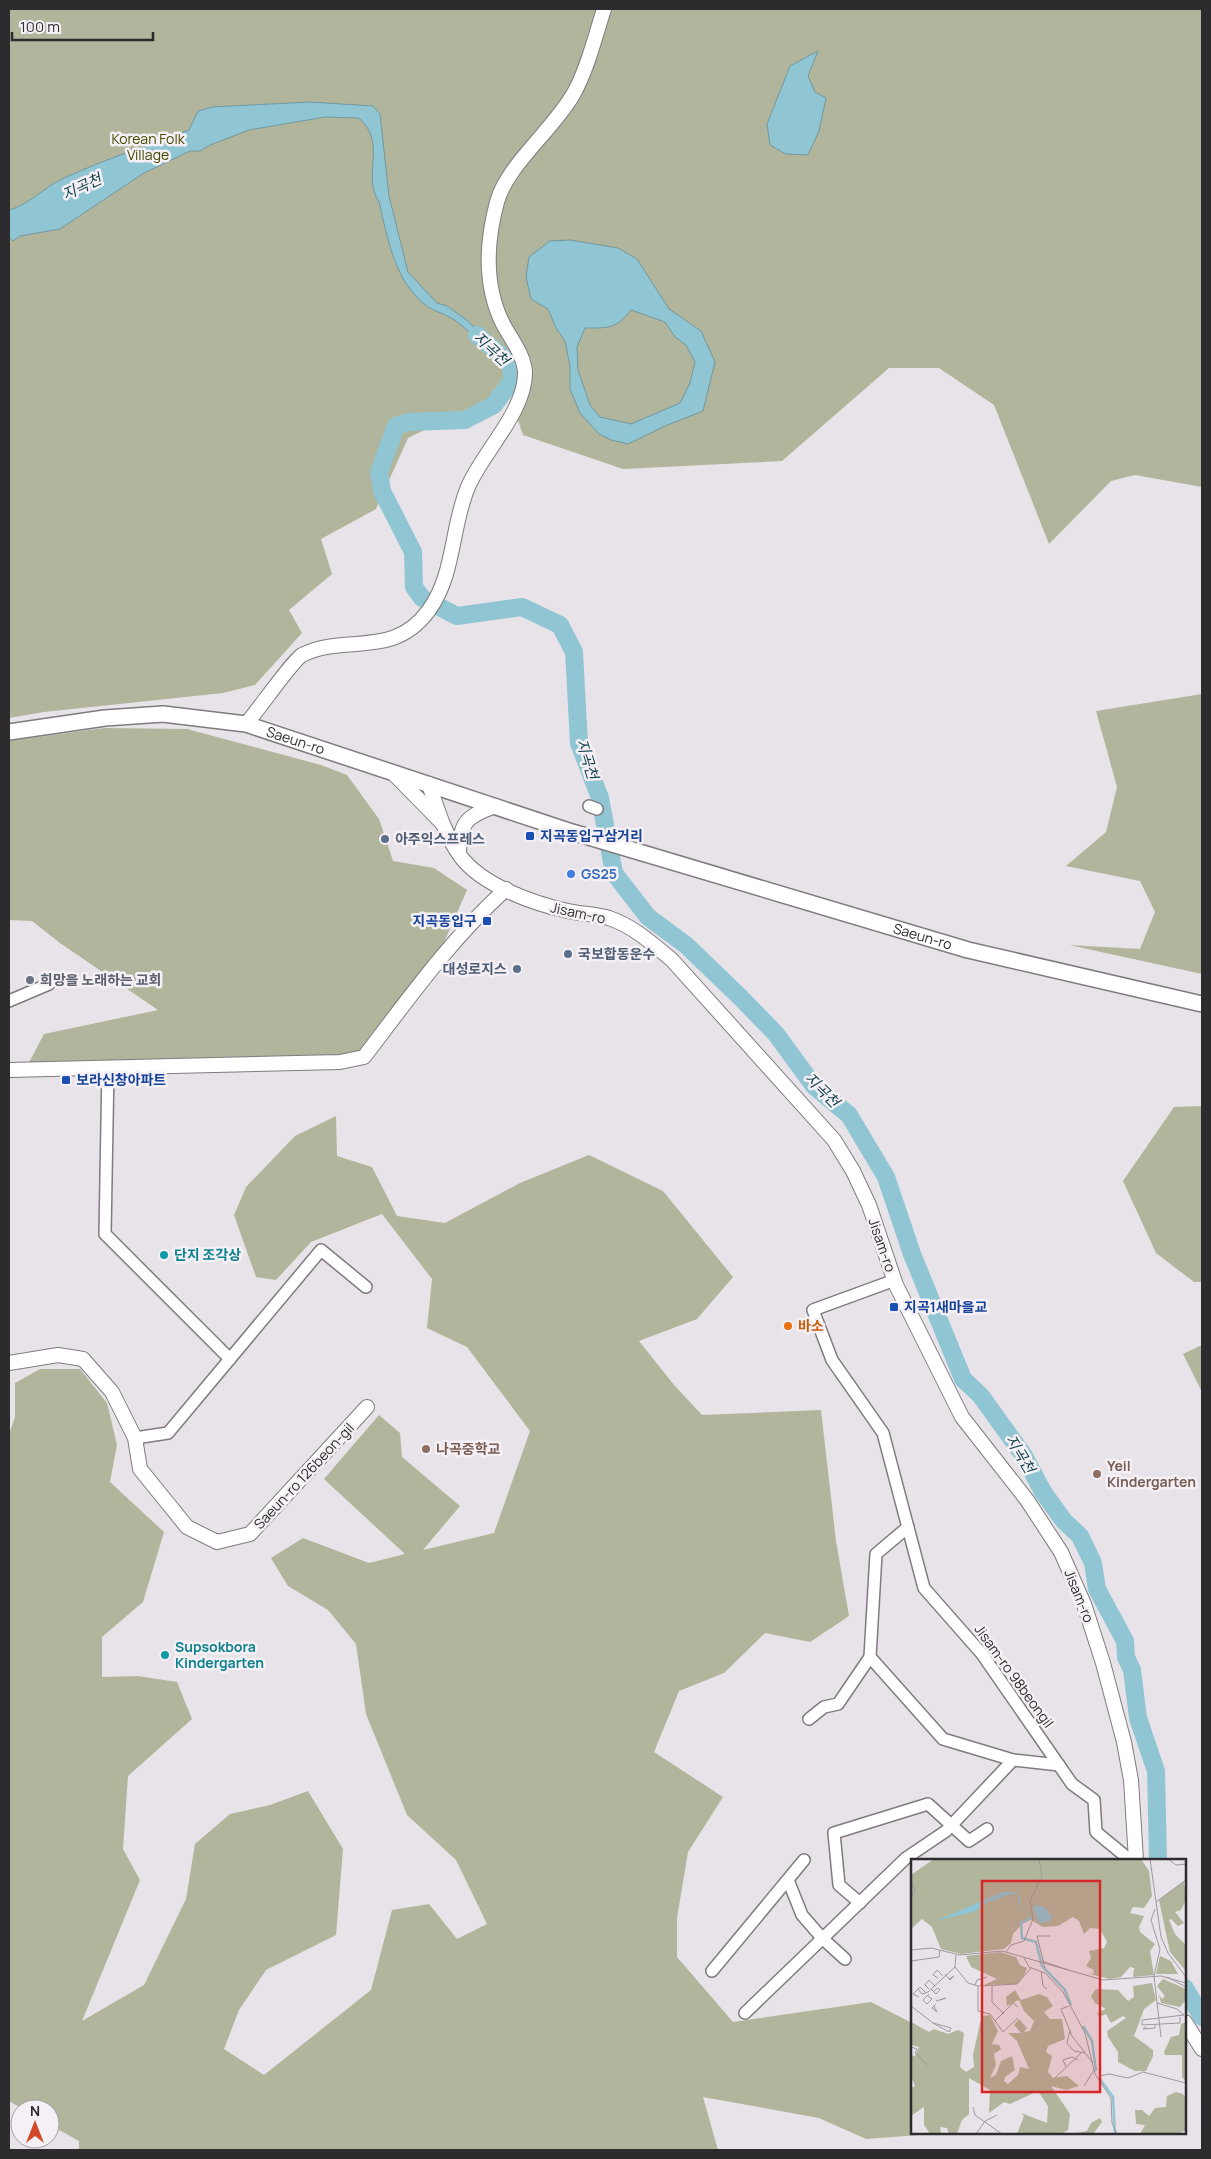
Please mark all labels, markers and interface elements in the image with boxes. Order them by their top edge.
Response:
scale bar [12,10,154,42]
text: 100 m [20,16,60,37]
park label: Korean Folk Village [111,129,186,164]
water label: 지곡천 [59,167,107,205]
water label: 지곡천 [469,327,515,372]
street label: Saeun-ro [264,721,327,758]
water label: 지곡천 [571,736,604,784]
place label: 지곡동입구삼거리 [540,826,643,845]
place label: 아주익스프레스 [395,829,485,848]
marker: 지곡동입구삼거리 [524,830,536,842]
marker: 아주익스프레스 [379,833,391,845]
place label: GS25 [581,864,617,883]
marker: GS25 [565,868,577,880]
street label: Jisam-ro [549,897,607,928]
place label: 지곡동입구 [413,911,477,930]
marker: 지곡동입구 [481,915,493,927]
street label: Saeun-ro [891,918,954,954]
place label: 국보합동운수 [578,944,655,963]
marker: 국보합동운수 [562,948,574,960]
place label: 대성로지스 [443,959,507,978]
marker: 대성로지스 [511,963,523,975]
place label: 희망을 노래하는 교회 [40,970,162,989]
marker: 희망을 노래하는 교회 [24,974,36,986]
water label: 지곡천 [800,1068,846,1113]
place label: 보라신창아파트 [76,1070,166,1089]
marker: 보라신창아파트 [60,1074,72,1086]
street label: Jisam-ro [864,1215,901,1274]
place label: 단지 조각상 [174,1245,241,1264]
marker: 단지 조각상 [158,1249,170,1261]
place label: 지곡1새마을교 [904,1297,988,1316]
marker: 지곡1새마을교 [888,1301,900,1313]
place label: 바소 [798,1316,824,1335]
marker: 바소 [782,1320,794,1332]
street label: Saeun-ro 126beon-gil [249,1418,358,1533]
water label: 지곡천 [1001,1431,1041,1479]
place label: 나곡중학교 [436,1439,501,1458]
marker: 나곡중학교 [420,1443,432,1455]
place label: Yeil Kindergarten [1107,1456,1196,1491]
marker: Yeil Kindergarten [1091,1468,1103,1480]
street label: Jisam-ro [1060,1566,1099,1625]
street label: Jisam-ro 98beongil [970,1620,1058,1731]
place label: Supsokbora Kindergarten [175,1637,264,1672]
marker: Supsokbora Kindergarten [159,1649,171,1661]
inset map [911,1859,1186,2134]
north arrow [10,2099,60,2149]
text: N [30,2101,40,2120]

